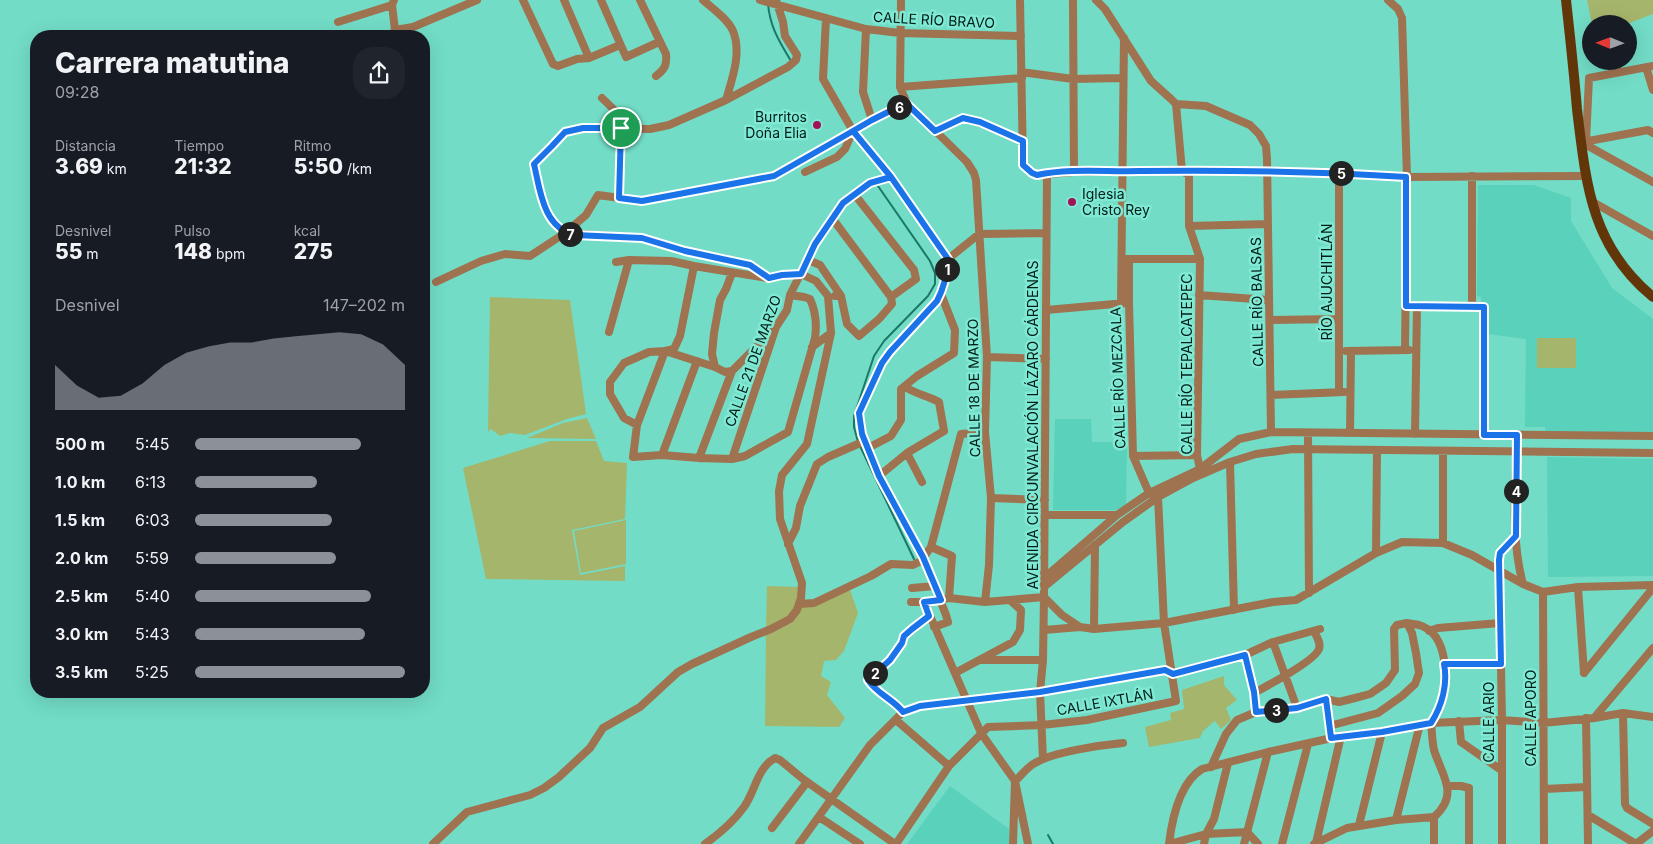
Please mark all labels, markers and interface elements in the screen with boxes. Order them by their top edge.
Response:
street label: CALLE RÍO BRAVO [873,8,995,31]
north arrow [1582,15,1638,70]
map controls [1582,15,1637,70]
text: Carrera matutina [55,46,290,80]
button: share [353,47,405,99]
text: 09:28 [55,82,99,102]
pin: 6 [886,94,912,120]
text: 6 [895,99,904,116]
pin [600,107,642,149]
place label: Burritos Doña Elia [745,108,807,141]
icon: arrive [607,114,635,142]
marker: Burritos Doña Elia [811,119,823,131]
text: Distancia [55,137,116,154]
text: Tiempo [174,137,224,154]
text: Ritmo [294,137,331,154]
text: 3.69 [55,154,103,179]
text: 21:32 [174,154,232,179]
text: 5:50 [294,154,343,179]
text: km [103,160,127,177]
text: /km [343,160,372,177]
pin: 5 [1328,160,1354,186]
text: 5 [1337,165,1346,182]
place label: Iglesia Cristo Rey [1082,185,1150,218]
marker: Iglesia Cristo Rey [1066,196,1078,208]
text: Desnivel [55,222,111,239]
text: Pulso [174,222,211,239]
text: kcal [294,222,320,239]
pin: 7 [558,222,582,246]
street label: RÍO AJUCHITLÁN [1318,223,1335,341]
text: 7 [566,226,575,243]
street label: CALLE RÍO BALSAS [1247,237,1266,367]
text: 55 [55,239,82,264]
text: 148 [174,239,212,264]
text: 275 [294,239,333,264]
text: m [82,245,99,262]
text: bpm [212,245,245,262]
pin: 1 [934,256,960,282]
street label: AVENIDA CIRCUNVALACIÓN LÁZARO CÁRDENAS [1024,260,1041,590]
text: 1 [944,261,951,278]
street label: CALLE RÍO TEPALCATEPEC [1178,273,1195,455]
street label: CALLE 21 DE MARZO [721,293,784,429]
text: Desnivel [55,295,120,315]
text: 147–202 m [323,295,405,315]
street label: CALLE RÍO MEZCALA [1107,307,1128,449]
street label: CALLE 18 DE MARZO [964,318,983,458]
text: 500 m [55,434,105,454]
text: 5:45 [135,434,169,454]
text: 1.0 km [55,472,105,492]
text: 6:13 [135,472,166,492]
pin: 4 [1504,478,1528,504]
text: 4 [1512,483,1521,500]
text: 1.5 km [55,510,105,530]
text: 6:03 [135,510,170,530]
text: 2.0 km [55,548,108,568]
text: 5:59 [135,548,169,568]
text: 2.5 km [55,586,108,606]
text: 5:40 [135,586,170,606]
text: 3.0 km [55,624,108,644]
text: 5:43 [135,624,170,644]
pin: 2 [862,660,888,686]
text: 3.5 km [55,662,108,682]
text: 5:25 [135,662,169,682]
text: 2 [871,665,880,682]
street label: CALLE APORO [1522,670,1539,766]
street label: CALLE ARIO [1480,682,1497,762]
street label: CALLE IXTLÁN [1055,685,1155,718]
pin: 3 [1264,698,1288,722]
text: 3 [1272,702,1281,719]

